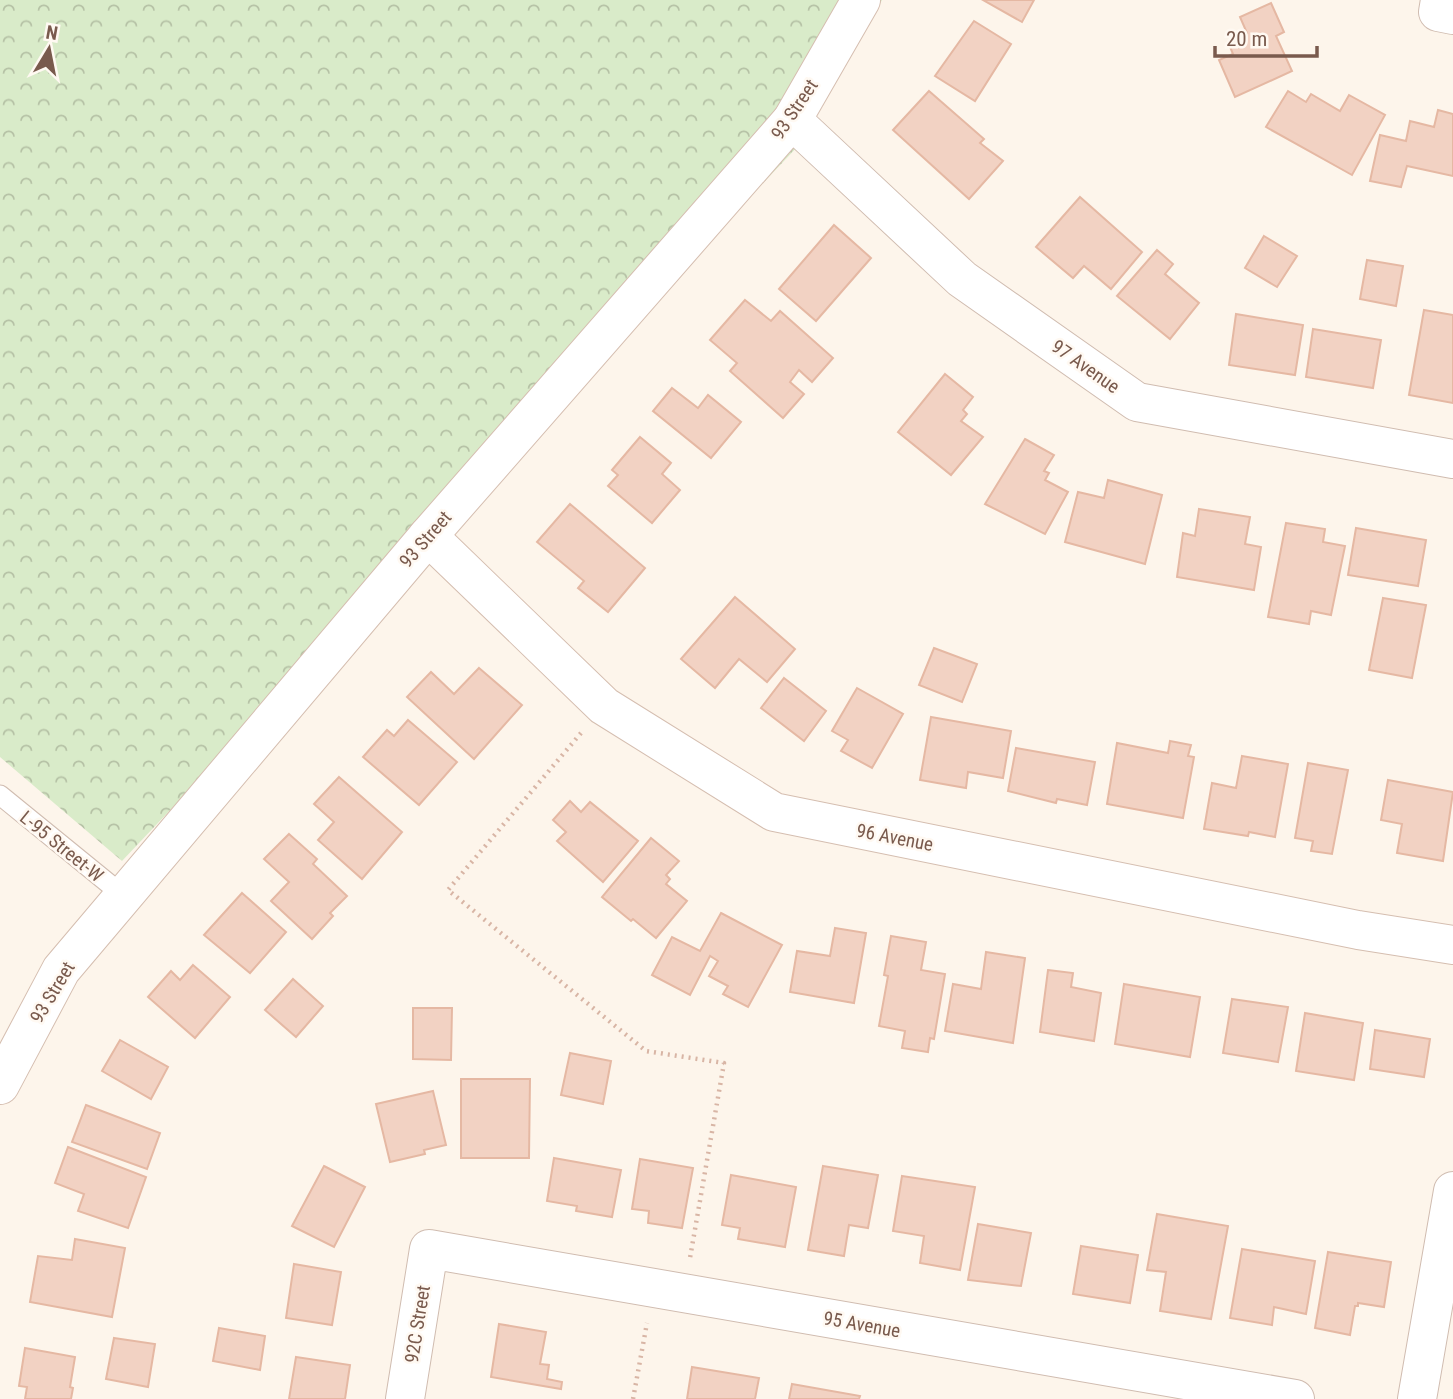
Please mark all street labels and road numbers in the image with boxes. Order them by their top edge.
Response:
street label: 93 Street [766,75,823,144]
street label: 97 Avenue [1047,335,1124,398]
street label: 93 Street [395,506,456,572]
street label: L-95 Street-W [15,806,108,887]
street label: 96 Avenue [855,819,935,856]
street label: 93 Street [25,957,80,1027]
street label: 92C Street [400,1284,435,1365]
street label: 95 Avenue [822,1306,902,1343]

